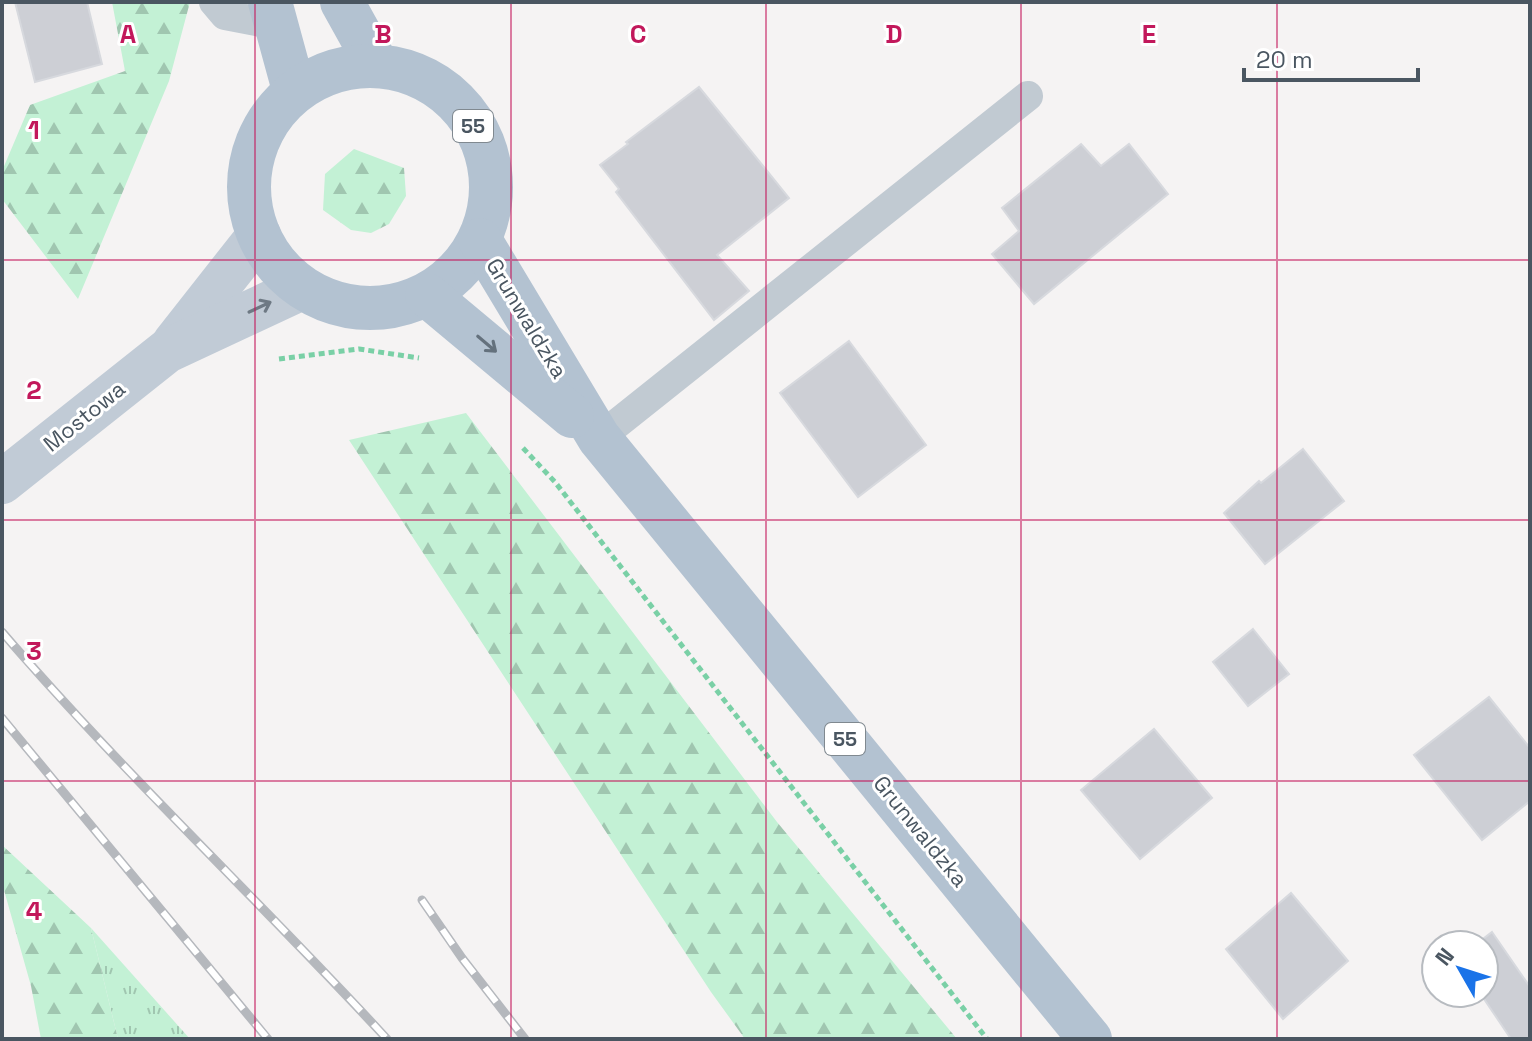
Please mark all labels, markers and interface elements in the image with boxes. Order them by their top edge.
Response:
text: A [120,17,137,51]
text: B [374,17,392,51]
text: C [630,17,646,51]
text: D [885,17,903,51]
text: E [1142,17,1156,51]
scale bar [1244,32,1418,82]
text: 20 m [1256,44,1313,75]
road number: 55 [453,110,493,142]
text: 1 [28,113,40,147]
street label: Grunwaldzka [480,253,574,383]
one-way arrow [248,299,272,314]
one-way arrow [476,335,496,353]
text: 2 [26,373,42,407]
street label: Mostowa [37,374,131,457]
text: 3 [26,634,42,668]
road number: 55 [825,723,865,755]
street label: Grunwaldzka [868,770,975,893]
text: 4 [26,894,42,928]
north arrow [1420,929,1500,1009]
text: N [1429,942,1460,971]

